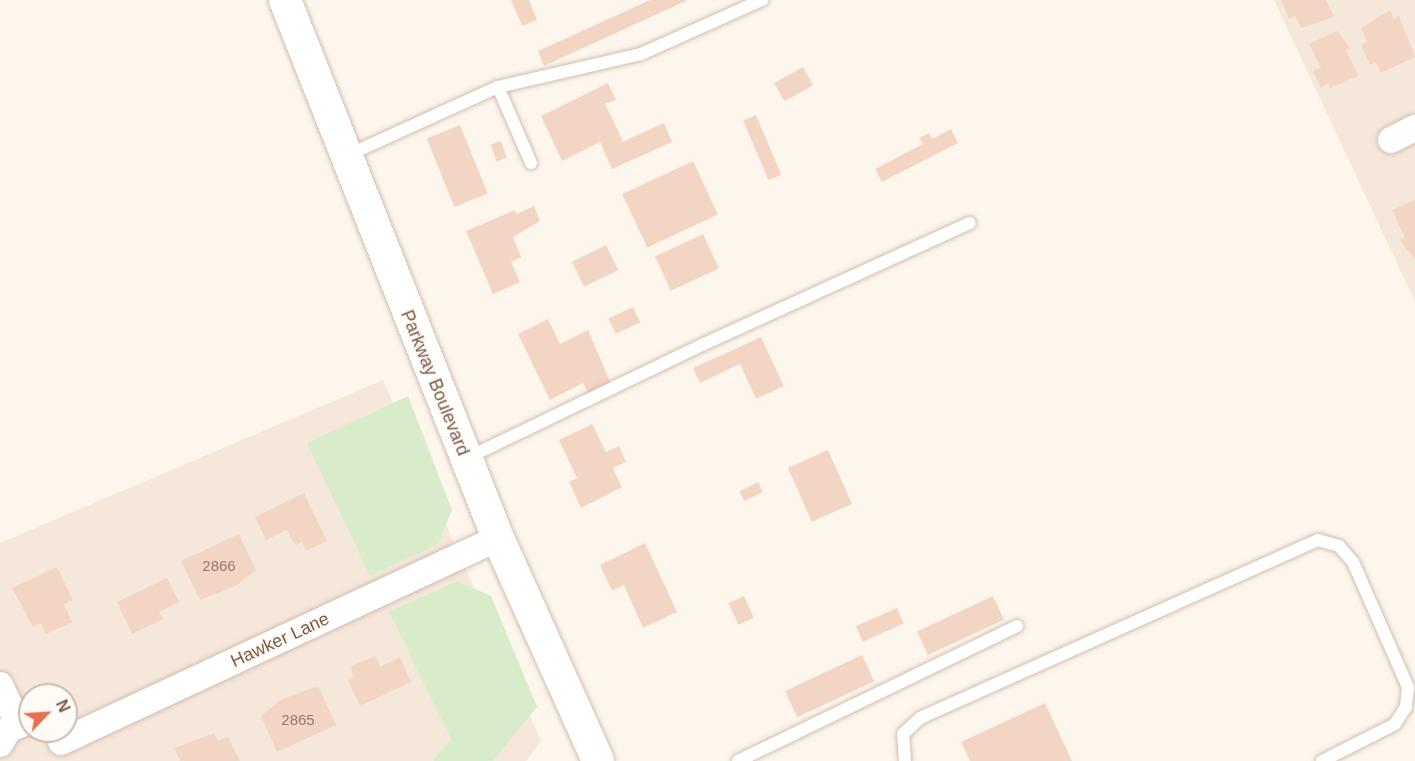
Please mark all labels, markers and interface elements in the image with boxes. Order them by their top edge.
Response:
street label: Parkway Boulevard [396,307,474,459]
house number: 2866 [202,557,236,575]
street label: Hawker Lane [227,608,333,672]
north arrow [18,683,78,743]
text: N [53,697,73,715]
house number: 2865 [281,711,315,729]

